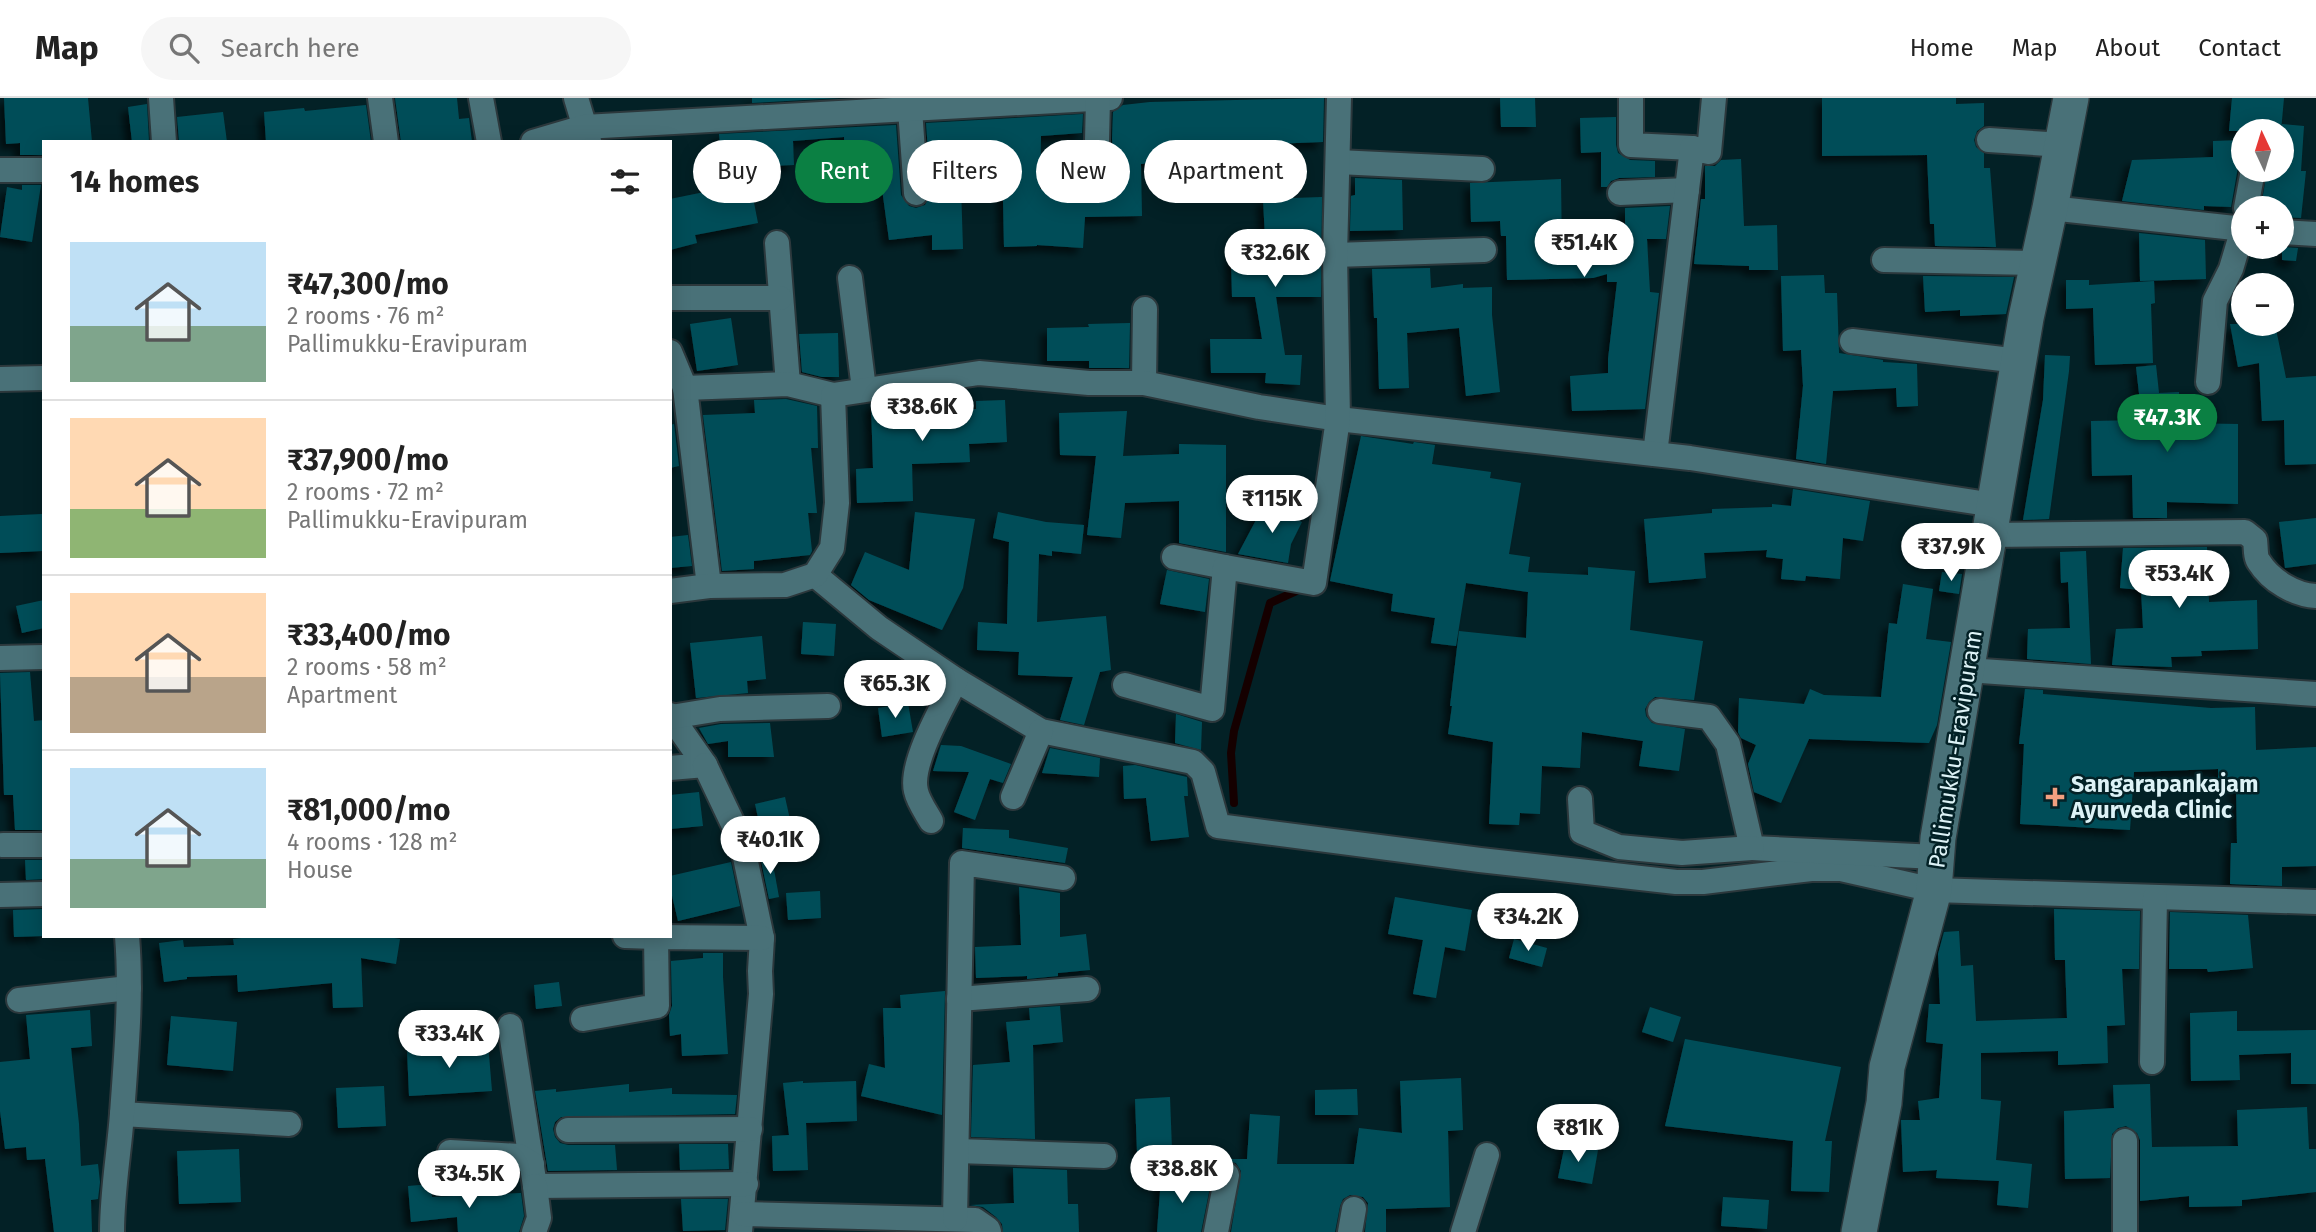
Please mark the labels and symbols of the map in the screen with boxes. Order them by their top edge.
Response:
north arrow [2231,119,2294,182]
pin: ₹51.4K [1527,220,1641,279]
pin: ₹32.6K [1218,230,1332,289]
pin: ₹38.6K [865,384,979,443]
pin: ₹47.3K [2110,394,2224,454]
pin: ₹115K [1223,476,1321,535]
pin: ₹37.9K [1894,524,2008,583]
pin: ₹53.4K [2122,550,2236,610]
street label: Pallimukku-Eravipuram [1922,628,1988,870]
pin: ₹65.3K [838,660,952,720]
place label: Sangarapankajam Ayurveda Clinic [2070,770,2258,824]
marker: Sangarapankajam Ayurveda Clinic [2045,787,2065,807]
pin: ₹40.1K [713,816,827,876]
pin: ₹34.2K [1471,894,1585,953]
pin: ₹33.4K [392,1010,506,1070]
pin: ₹81K [1537,1104,1619,1164]
pin: ₹38.8K [1125,1146,1239,1205]
pin: ₹34.5K [412,1150,526,1210]

